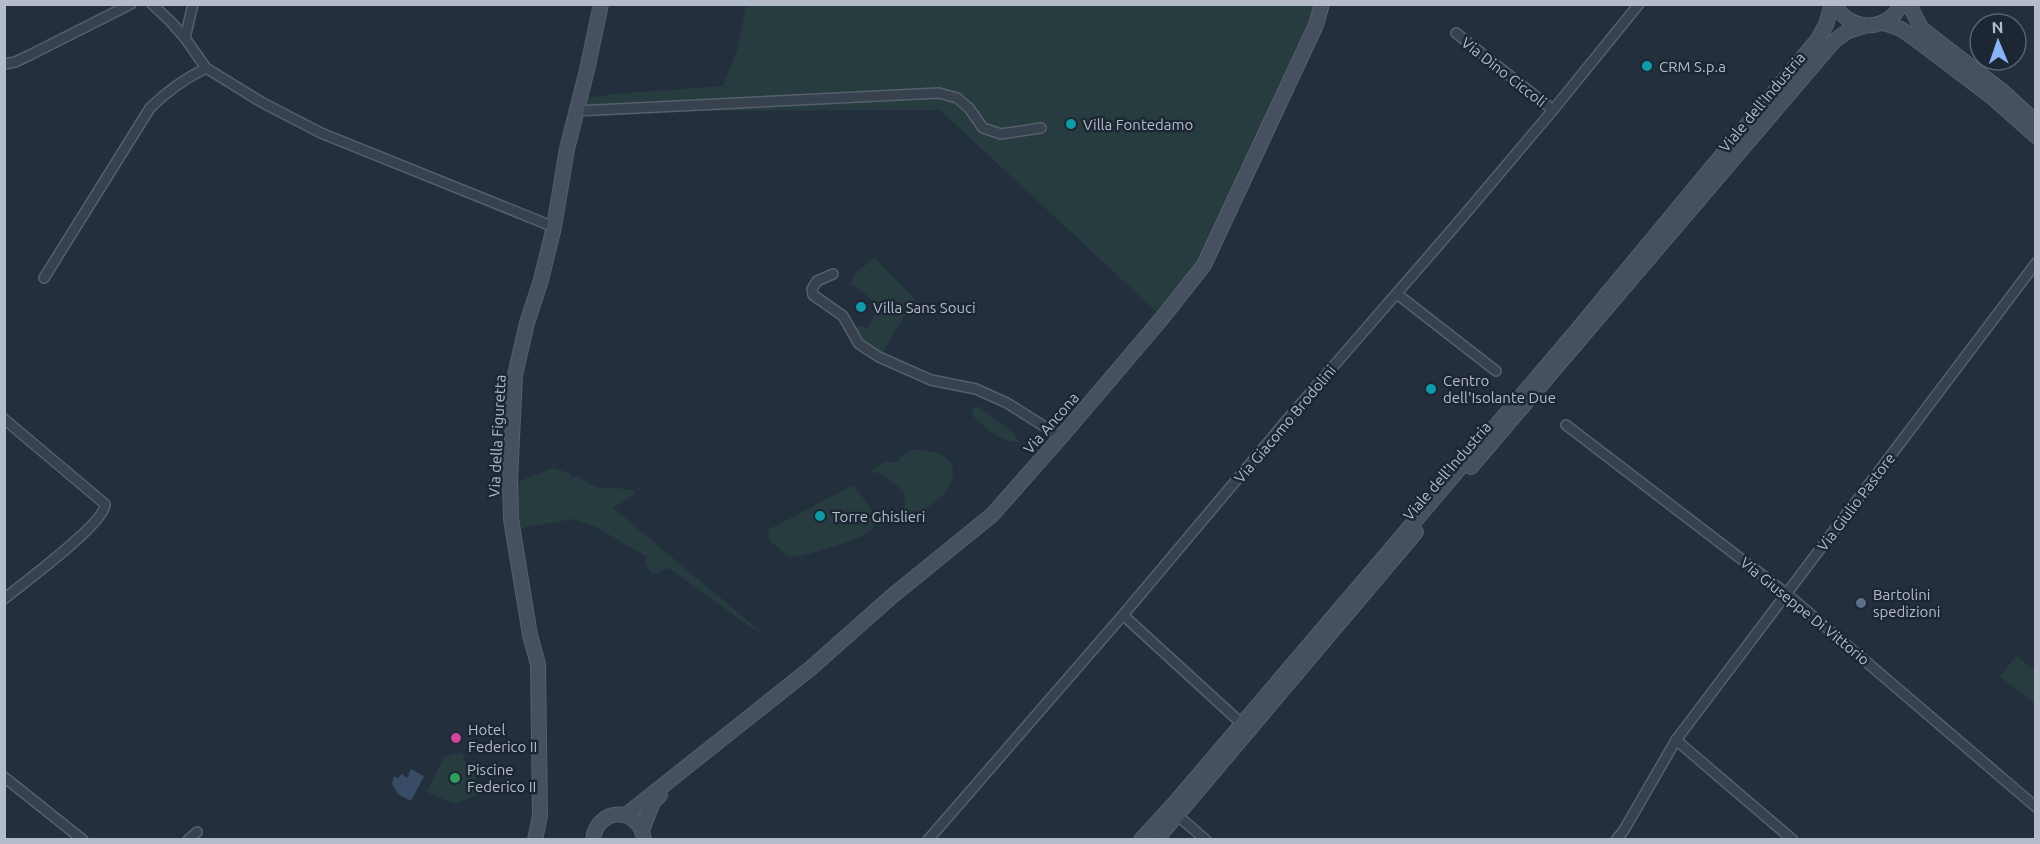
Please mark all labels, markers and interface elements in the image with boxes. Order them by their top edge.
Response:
north arrow [1968,12,2028,72]
text: N [1991,18,2004,36]
street label: Via Dino Ciccoli [1458,34,1550,110]
street label: Viale dell'Industria [1715,49,1809,155]
place label: CRM S.p.a [1659,58,1726,75]
marker: CRM S.p.a [1640,59,1654,73]
place label: Villa Fontedamo [1083,116,1193,133]
marker: Villa Fontedamo [1064,117,1078,131]
place label: Villa Sans Souci [873,299,976,316]
marker: Villa Sans Souci [854,300,868,314]
street label: Via Giacomo Brodolini [1231,362,1339,486]
place label: Centro dell'Isolante Due [1443,372,1556,406]
street label: Via della Figuretta [485,374,509,498]
marker: Centro dell'Isolante Due [1424,382,1438,396]
street label: Via Ancona [1020,389,1082,457]
street label: Viale dell'Industria [1400,418,1494,524]
street label: Via Giulio Pastore [1814,450,1898,554]
place label: Torre Ghislieri [832,508,925,525]
marker: Torre Ghislieri [813,509,827,523]
street label: Via Giuseppe Di Vittorio [1737,554,1873,668]
place label: Bartolini spedizioni [1873,586,1941,620]
marker: Bartolini spedizioni [1854,596,1868,610]
place label: Hotel Federico II [468,721,537,755]
marker: Hotel Federico II [449,731,463,745]
place label: Piscine Federico II [467,761,536,795]
marker: Piscine Federico II [448,771,462,785]

